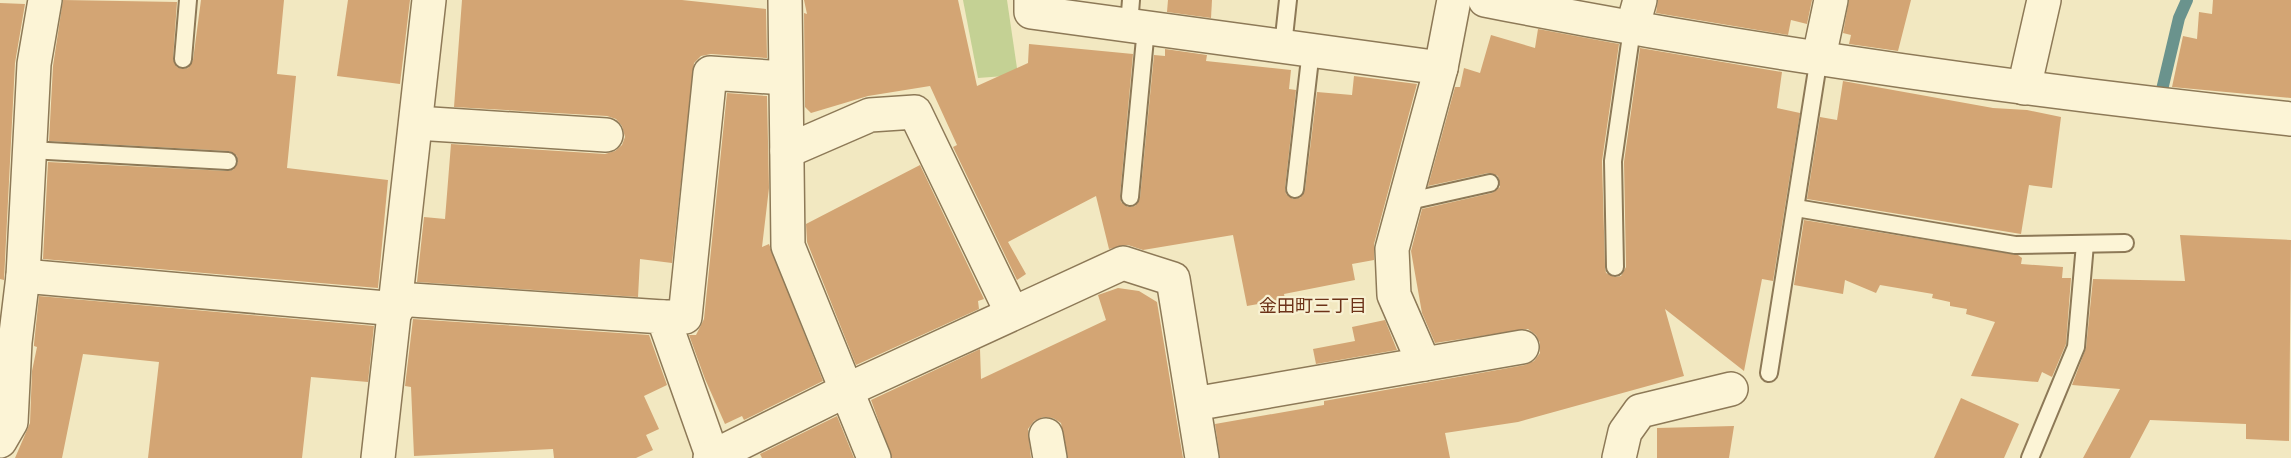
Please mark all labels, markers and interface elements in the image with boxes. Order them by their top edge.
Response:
district label: 金田町三丁目 [1259,296,1367,316]

